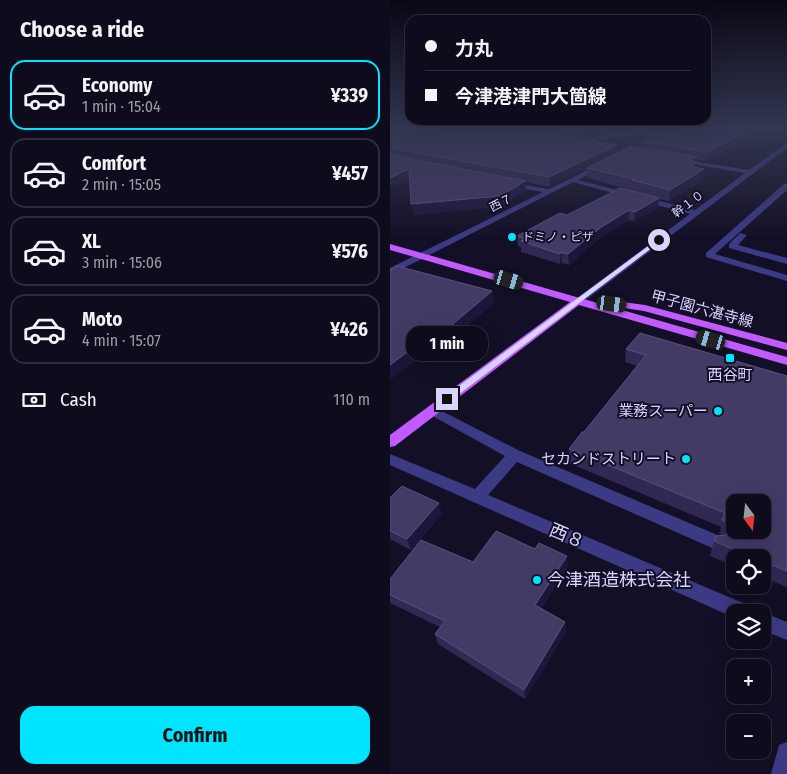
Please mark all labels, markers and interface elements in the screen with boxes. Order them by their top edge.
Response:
text: Choose a ride [20,16,144,43]
text: 力丸 [455,37,493,60]
icon: car [22,73,67,118]
text: Economy [82,74,152,97]
text: ¥339 [331,84,368,107]
text: 今津港津門大箇線 [455,85,607,108]
text: 1 min · 15:04 [82,97,161,116]
icon: car [22,151,67,196]
text: Comfort [82,152,146,175]
text: ¥457 [332,162,368,185]
text: 2 min · 15:05 [82,175,161,194]
street label: 幹１０ [669,188,707,220]
street label: 西７ [487,191,515,215]
icon: car [22,229,67,274]
route start [648,229,670,251]
text: XL [82,230,101,253]
place label: ドミノ・ピザ [522,230,594,244]
marker: ドミノ・ピザ [506,231,518,243]
text: ¥576 [332,240,368,263]
text: 3 min · 15:06 [82,253,162,272]
car [492,269,525,291]
street label: 甲子園六湛寺線 [649,287,755,331]
car [596,295,627,313]
icon: car [22,307,67,352]
text: Moto [82,308,122,331]
text: ¥426 [330,318,368,341]
callout: 1 min [406,326,488,362]
car [694,329,727,351]
text: 4 min · 15:07 [82,331,161,350]
text: 1 min [430,334,464,353]
marker: 西谷町 [724,352,736,364]
place label: 西谷町 [707,366,753,384]
icon: cash [20,386,48,414]
text: Cash [60,388,97,411]
route end [436,388,458,410]
text: 110 m [333,390,370,409]
place label: 業務スーパー [618,402,708,420]
marker: 業務スーパー [712,405,724,417]
place label: セカンドストリート [541,450,676,468]
marker: セカンドストリート [680,453,692,465]
north arrow [726,494,771,539]
map controls [726,494,771,759]
street label: 西８ [546,519,588,553]
button: locate [726,549,771,594]
place label: 今津酒造株式会社 [547,569,691,591]
marker: 今津酒造株式会社 [531,574,543,586]
button: layers [726,604,771,649]
button: + [726,659,771,704]
button: Confirm [20,706,370,764]
button: − [726,714,771,759]

